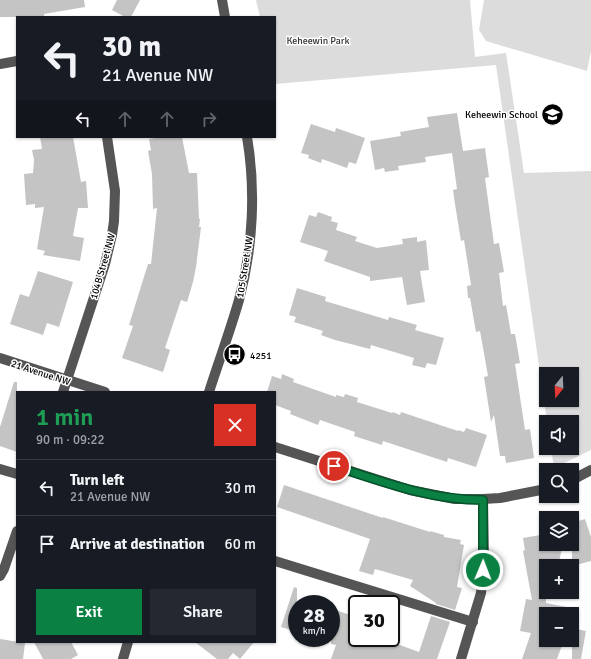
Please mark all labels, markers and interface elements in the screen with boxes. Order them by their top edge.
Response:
text: 30 m [102,30,161,64]
icon: left [36,32,88,84]
park label: Keheewin Park [286,35,350,47]
text: 21 Avenue NW [102,64,213,86]
school or university icon: Keheewin School [540,101,566,127]
icon: left [72,108,94,130]
icon: ahead [114,108,136,130]
icon: ahead [156,108,178,130]
icon: right [198,108,220,130]
place label: Keheewin School [465,109,538,121]
street label: 104B Street NW [88,231,118,301]
street label: 105 Street NW [234,235,256,299]
bus stop icon: 4251 [222,342,248,368]
place label: 4251 [250,350,272,362]
street label: 21 Avenue NW [9,358,72,388]
north arrow [539,367,579,407]
map controls [539,367,579,647]
text: 1 min [36,402,93,432]
button: close [214,404,256,446]
button: sound [539,415,579,455]
text: 90 m · 09:22 [36,432,105,448]
pin [317,449,351,483]
icon: arrive [323,455,345,477]
button: search [539,463,579,503]
text: Turn left [70,471,124,489]
icon: left [36,477,58,499]
text: 30 m [225,479,256,497]
text: 21 Avenue NW [70,489,150,505]
button: layers [539,511,579,551]
icon: arrive [36,533,58,555]
text: Arrive at destination [70,535,205,553]
text: 60 m [225,535,256,553]
position arrow [462,549,504,591]
button: + [539,559,579,599]
button: Exit [36,589,142,635]
button: Share [150,589,256,635]
speed limit sign: 30 [348,595,400,647]
text: 28 [303,603,325,628]
button: − [539,607,579,647]
text: km/h [303,625,325,637]

